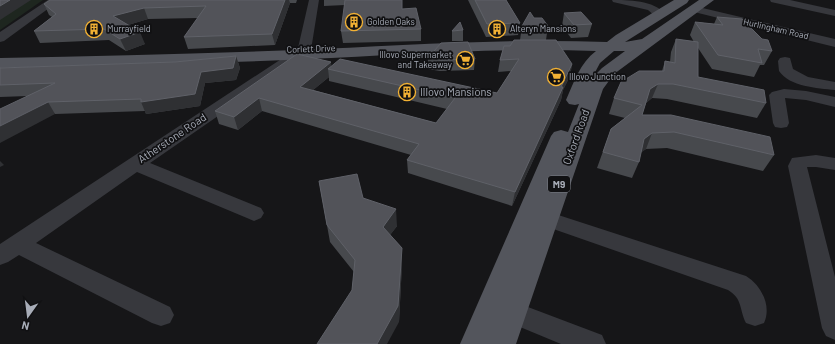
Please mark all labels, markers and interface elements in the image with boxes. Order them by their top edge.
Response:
building icon: Golden Oaks [344,12,364,32]
place label: Golden Oaks [367,16,415,27]
street label: Hurlingham Road [742,16,810,41]
building icon: Murrayfield [84,19,104,39]
building icon: Alteryn Mansions [487,19,507,39]
place label: Murrayfield [107,23,151,34]
place label: Alteryn Mansions [510,23,576,34]
street label: Corlett Drive [286,42,336,55]
place label: Illovo Supermarket and Takeaway [379,49,452,70]
supermarket icon: Illovo Supermarket and Takeaway [455,50,475,70]
supermarket icon: Illovo Junction [546,67,566,87]
place label: Illovo Junction [569,71,626,82]
building icon: Illovo Mansions [397,82,417,102]
place label: Illovo Mansions [420,85,492,98]
street label: Oxford Road [560,107,592,166]
street label: Atherstone Road [135,110,208,165]
road number: M9 [548,176,570,192]
north arrow [8,296,48,336]
text: N [20,319,31,333]

